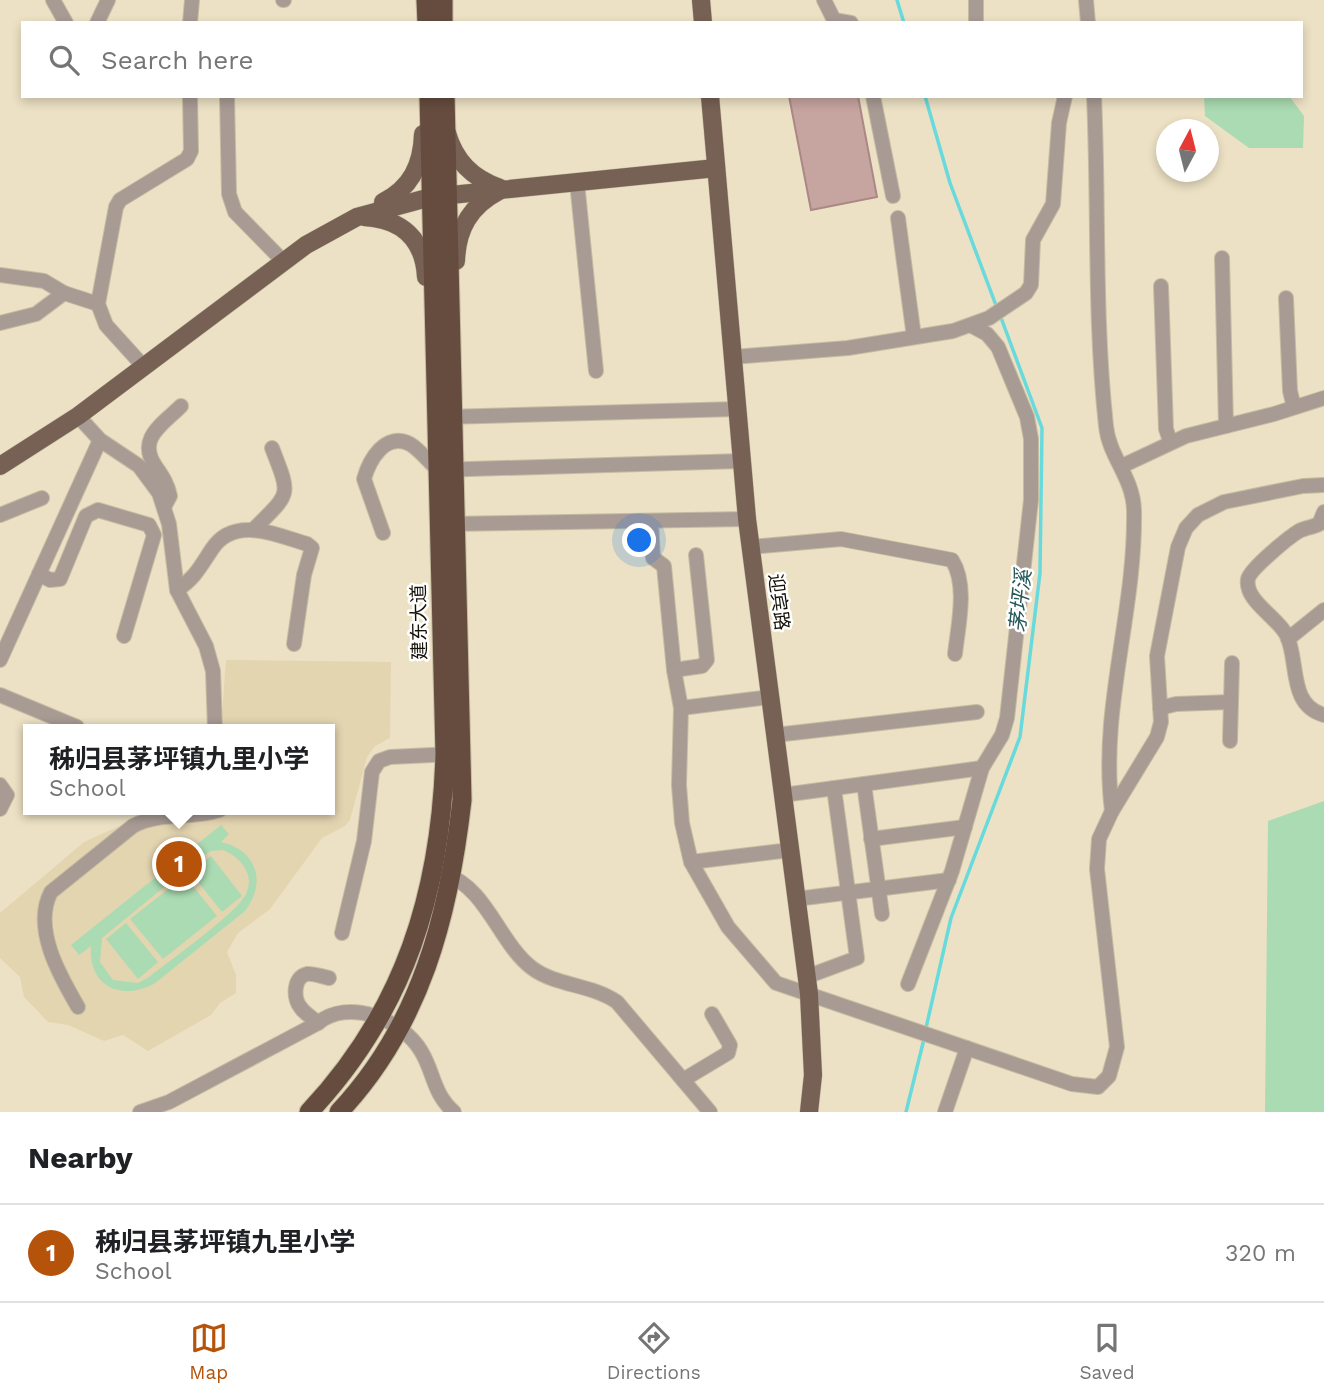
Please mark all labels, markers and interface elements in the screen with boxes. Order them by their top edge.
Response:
search box [21,21,1303,98]
icon: search [45,41,83,79]
text: Search here [101,45,253,75]
north arrow [1156,119,1219,182]
your location [622,523,656,557]
water label: 茅坪溪 [1004,566,1036,634]
street label: 迎宾路 [764,572,794,632]
street label: 建东大道 [407,584,431,660]
popup [23,724,335,815]
text: 秭归县茅坪镇九里小学 [49,744,309,774]
text: School [49,775,125,802]
pin: 1 [156,838,202,890]
text: Nearby [28,1140,133,1175]
text: 秭归县茅坪镇九里小学 [95,1227,355,1257]
text: 1 [46,1240,56,1267]
text: 320 m [1225,1240,1296,1267]
text: School [95,1258,172,1285]
tab: Map [189,1319,228,1384]
tab: Directions [607,1319,701,1384]
tab: Saved [1079,1319,1135,1384]

